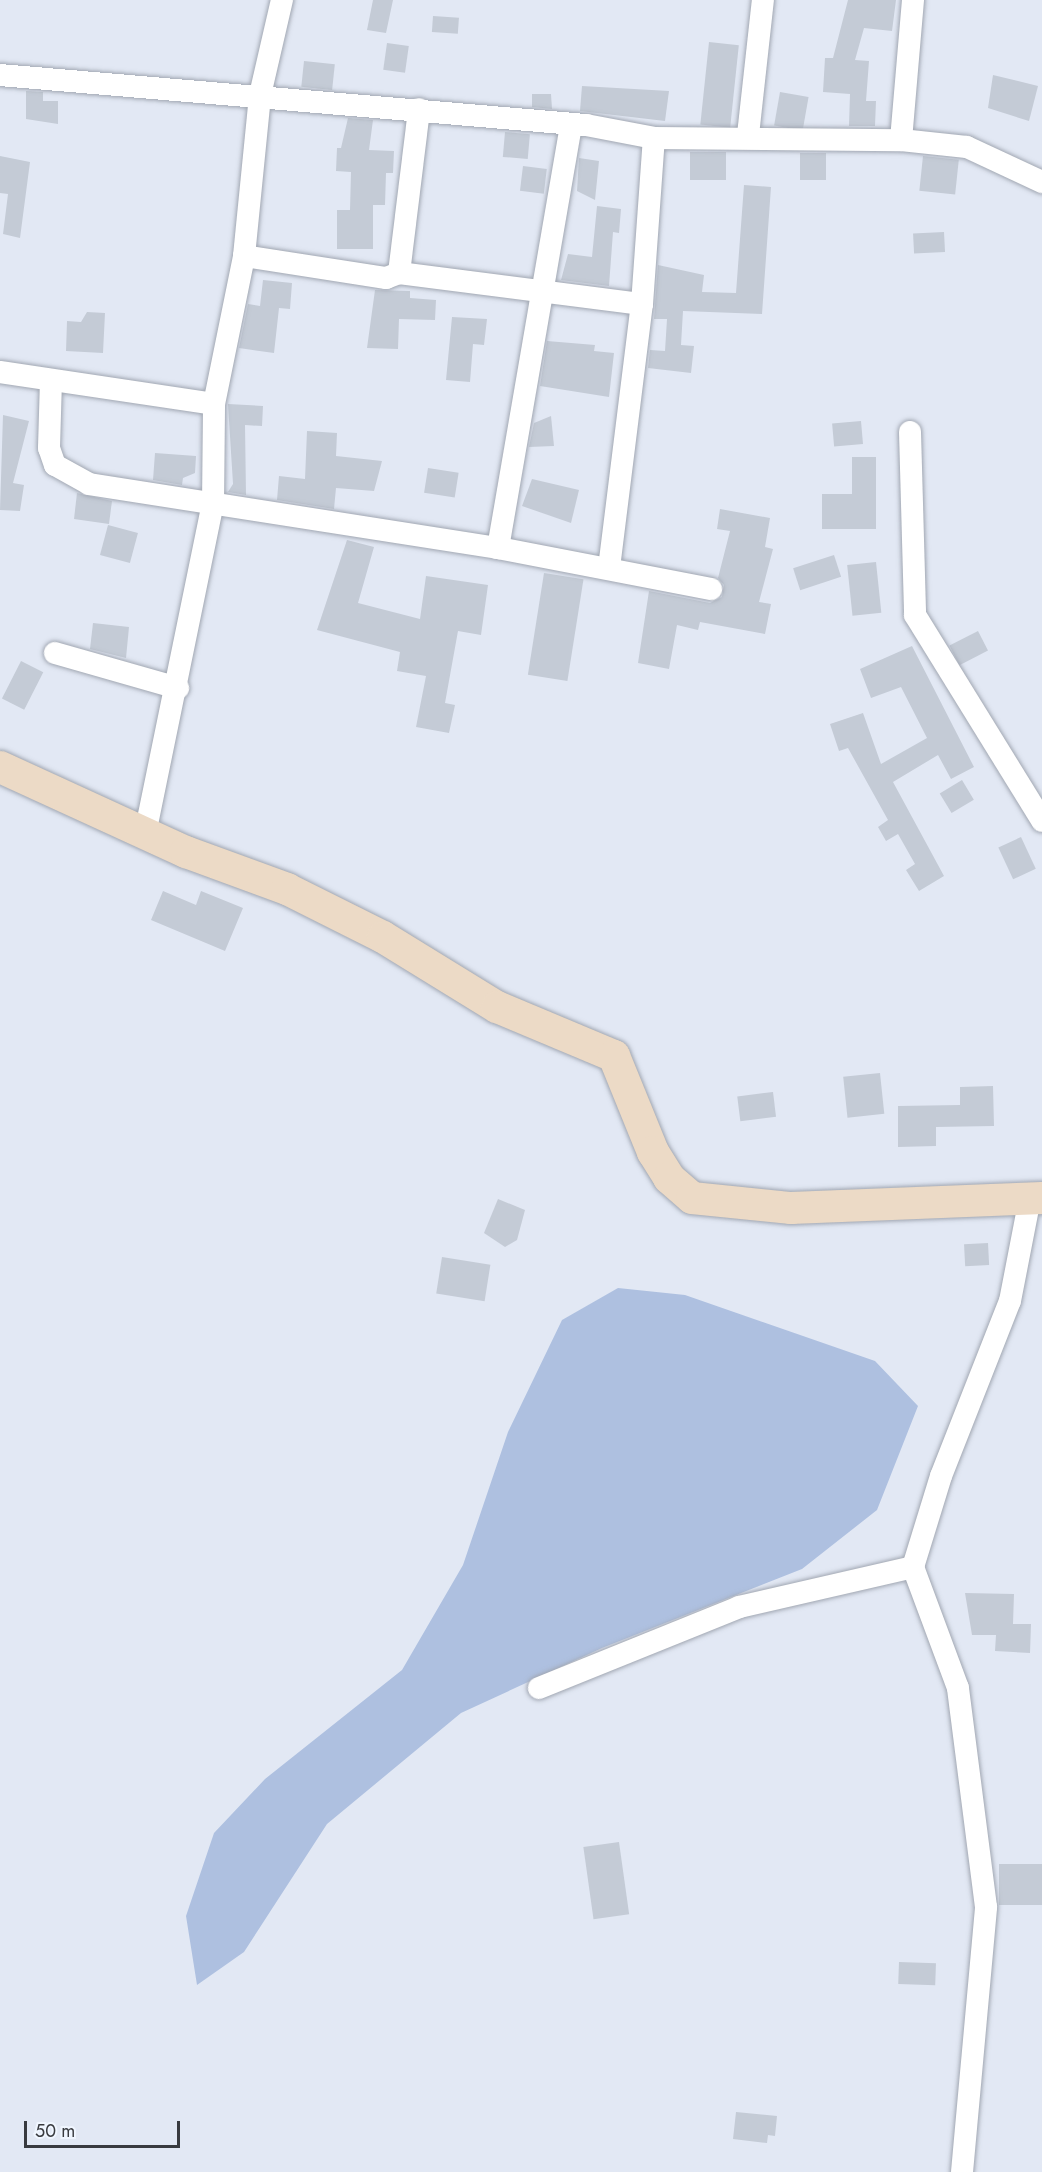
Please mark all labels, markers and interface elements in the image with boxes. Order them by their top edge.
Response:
scale bar [27,2109,183,2147]
text: 50 m [35,2118,75,2144]

